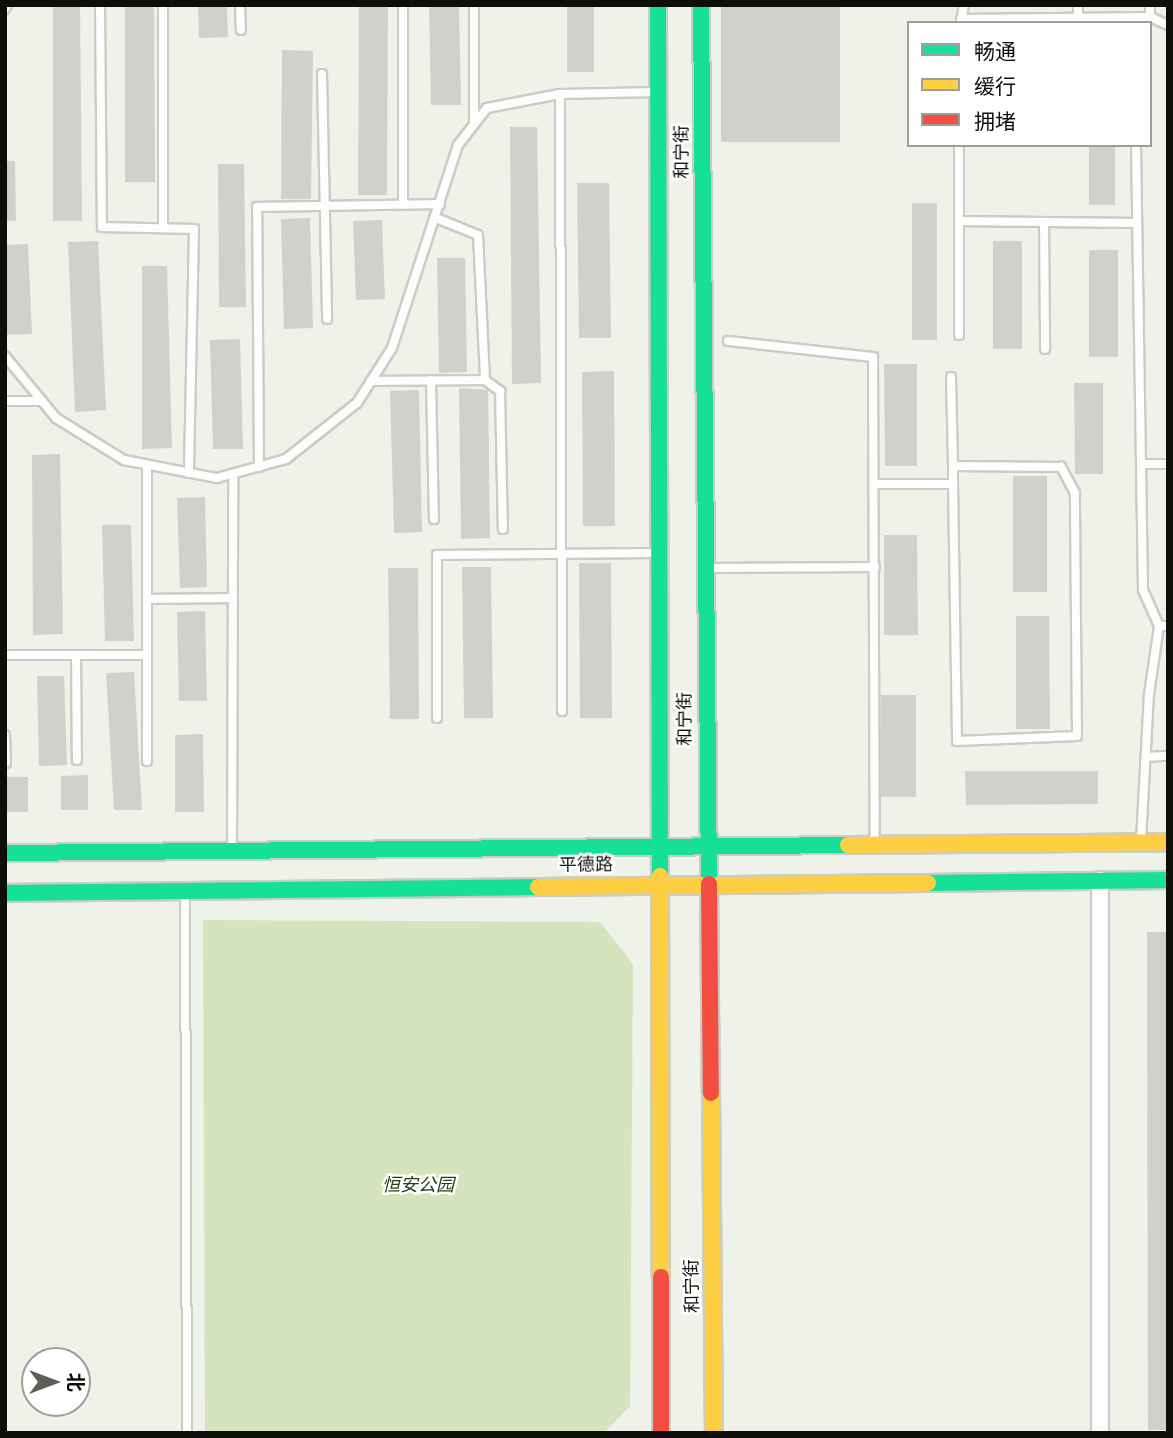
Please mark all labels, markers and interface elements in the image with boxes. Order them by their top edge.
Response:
legend [907,21,1152,147]
text: 畅通 [974,40,1016,64]
text: 缓行 [974,75,1016,99]
text: 拥堵 [974,110,1016,134]
street label: 和宁街 [671,125,693,179]
street label: 和宁街 [674,692,696,746]
street label: 平德路 [559,854,613,876]
park label: 恒安公园 [382,1174,454,1196]
street label: 和宁街 [681,1259,703,1313]
north arrow [21,1347,91,1417]
text: 北 [65,1372,86,1392]

